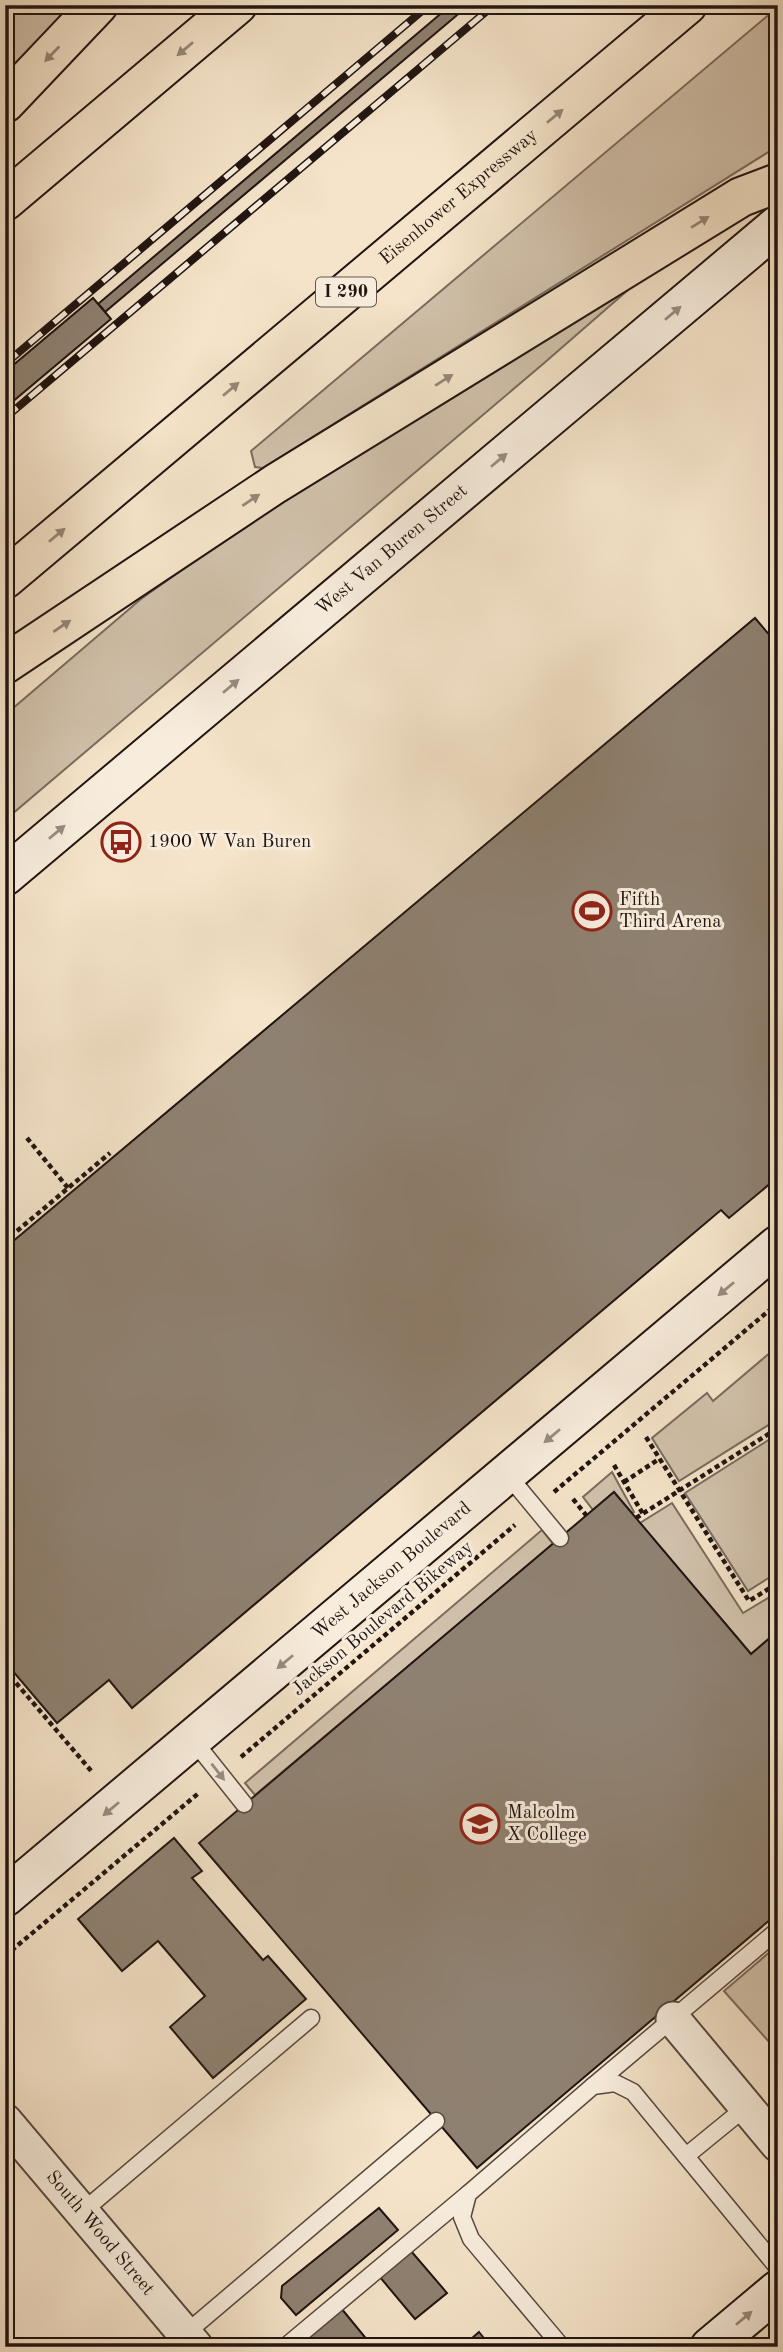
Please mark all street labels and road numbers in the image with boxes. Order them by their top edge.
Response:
street label: Eisenhower Expressway [376,126,541,269]
road number: I 290 [316,278,376,306]
street label: West Van Buren Street [313,481,471,619]
street label: West Jackson Boulevard [309,1498,475,1643]
street label: Jackson Boulevard Bikeway [289,1538,477,1700]
street label: South Wood Street [42,2167,158,2299]

